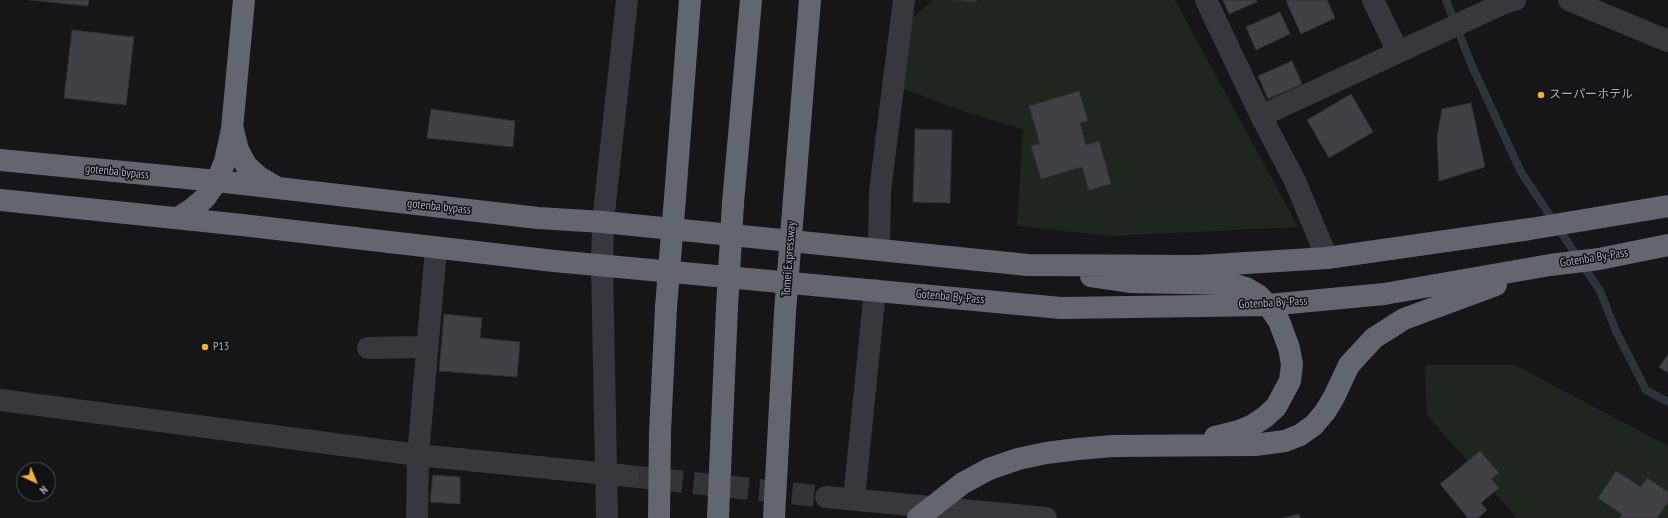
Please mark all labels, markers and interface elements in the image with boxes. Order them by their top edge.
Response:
place label: スーパーホテル [1549,88,1633,102]
marker: スーパーホテル [1536,90,1546,100]
street label: gotenba bypass [84,161,150,183]
street label: gotenba bypass [406,196,472,218]
street label: Tomei Expressway [779,221,799,297]
street label: Gotenba By-Pass [1559,246,1629,270]
street label: Gotenba By-Pass [915,287,985,307]
street label: Gotenba By-Pass [1238,294,1308,312]
place label: P13 [213,340,229,354]
marker: P13 [200,342,210,352]
north arrow [16,462,56,502]
text: N [37,483,51,497]

